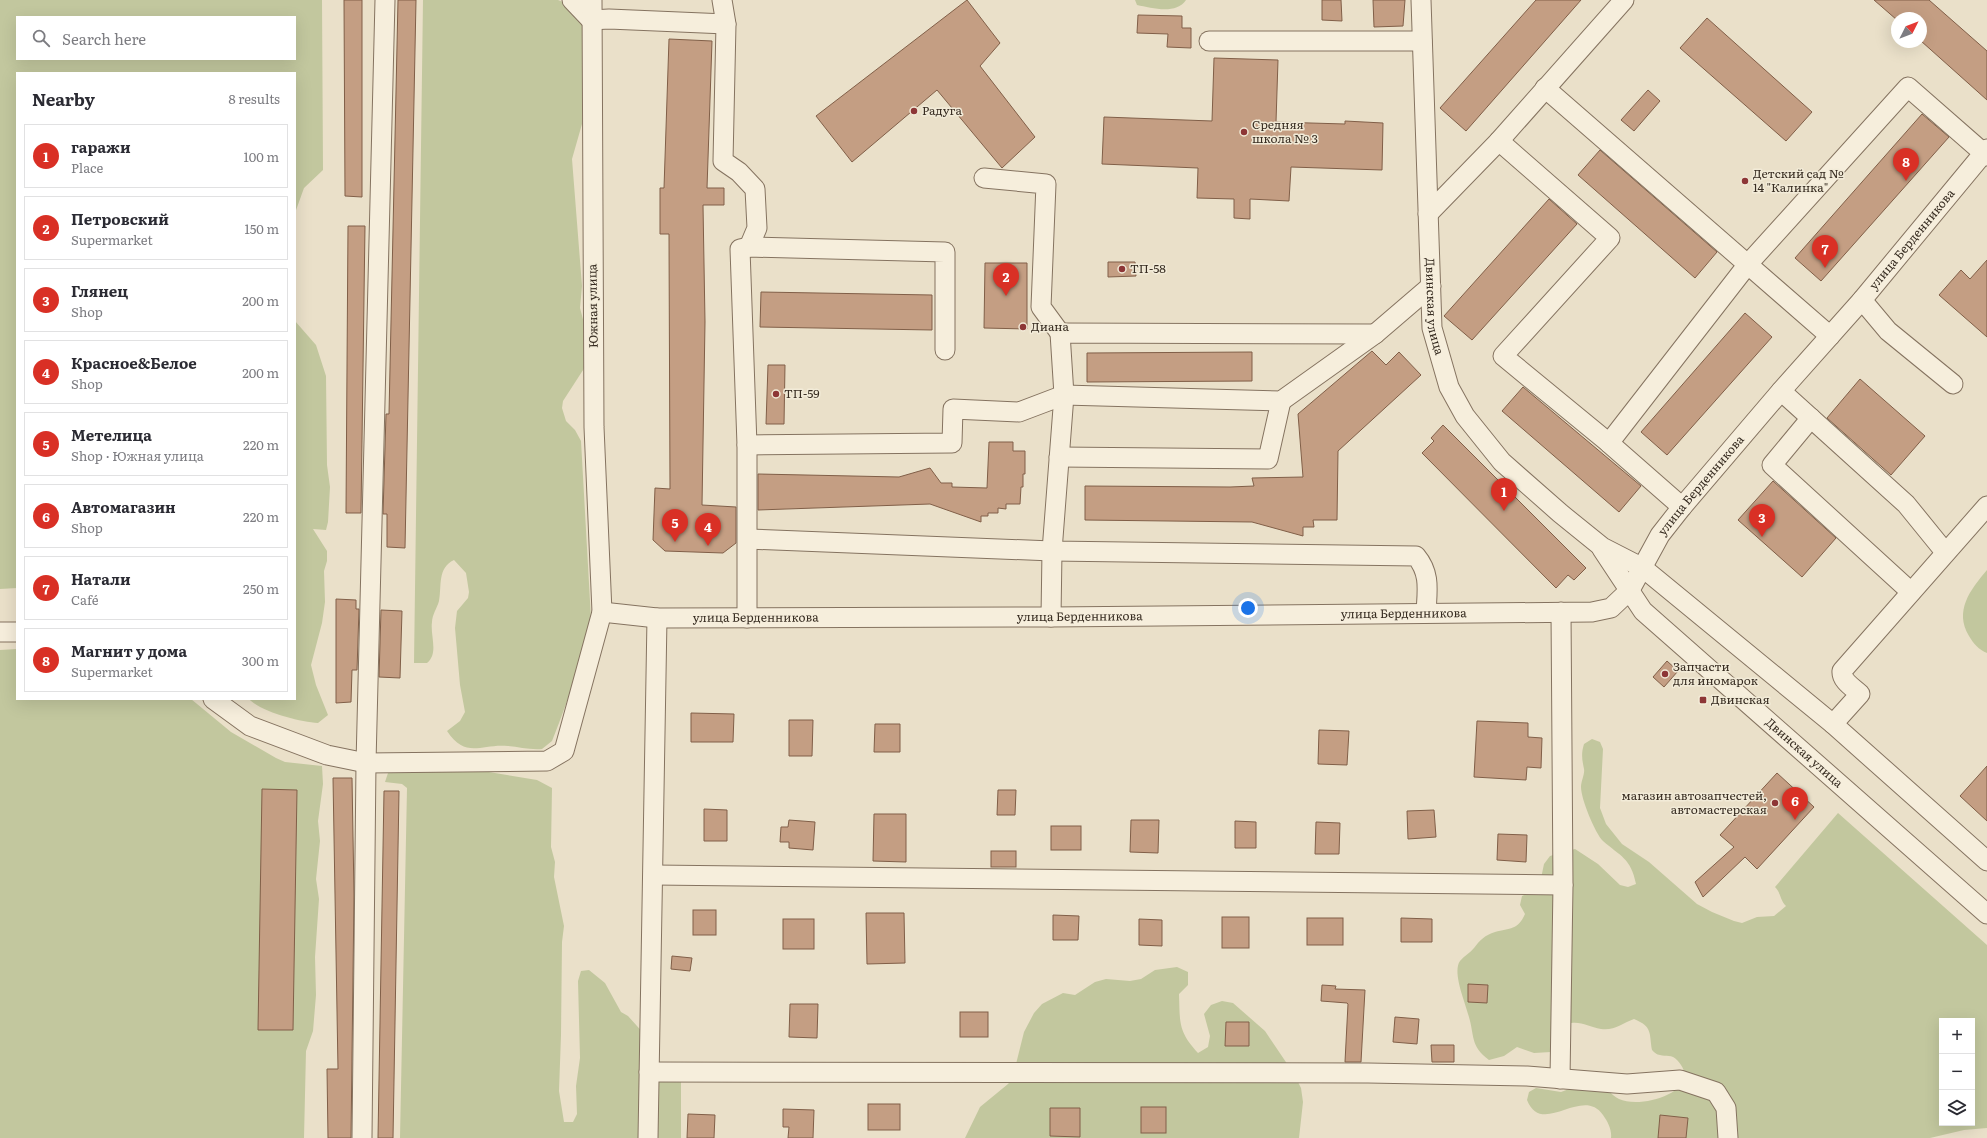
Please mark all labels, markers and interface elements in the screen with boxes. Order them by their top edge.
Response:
north arrow [1891,12,1927,48]
search box [16,16,296,60]
icon: search [30,27,52,49]
text: Search here [62,27,146,50]
text: Nearby [32,86,95,111]
text: 8 results [229,89,280,108]
place label: Радуга [922,101,962,119]
marker: Радуга [909,106,919,116]
place label: Средняя школа № 3 [1252,115,1318,147]
marker: Средняя школа № 3 [1239,127,1249,137]
text: гаражи [71,135,131,158]
text: 1 [43,147,49,166]
text: 100 m [243,147,279,166]
pin: 8 [1893,148,1919,181]
text: Place [71,158,103,177]
place label: Детский сад № 14 "Калинка" [1753,164,1844,196]
marker: Детский сад № 14 "Калинка" [1740,176,1750,186]
street label: улица Берденникова [1864,184,1959,293]
text: Петровский [71,207,169,230]
text: 2 [43,219,49,238]
text: 150 m [244,219,279,238]
text: Supermarket [71,230,153,249]
pin: 7 [1812,235,1838,268]
street label: Двинская улица [1422,258,1449,357]
place label: ТП-58 [1130,259,1166,277]
street label: Южная улица [582,263,602,348]
pin: 2 [993,263,1019,296]
marker: ТП-58 [1117,264,1127,274]
text: Глянец [71,279,128,302]
text: 3 [42,291,50,310]
text: 200 m [242,291,279,310]
text: Shop [71,302,103,321]
place label: Диана [1031,317,1070,335]
marker: Диана [1018,322,1028,332]
text: Красное&Белое [71,351,197,374]
text: 4 [42,363,50,382]
text: 200 m [242,363,279,382]
text: Shop [71,374,103,393]
place label: ТП-59 [784,384,820,402]
marker: ТП-59 [771,389,781,399]
text: Метелица [71,423,152,446]
street label: улица Берденникова [1653,430,1748,539]
text: 5 [42,435,50,454]
text: 220 m [243,435,279,454]
text: Shop · Южная улица [71,446,204,465]
pin: 1 [1491,478,1517,511]
text: Автомагазин [71,495,176,518]
pin: 3 [1749,504,1775,537]
text: 6 [42,507,50,526]
text: 220 m [243,507,279,526]
pin: 5 [662,509,688,542]
pin: 4 [695,513,721,546]
text: Shop [71,518,103,537]
text: Натали [71,567,131,590]
text: 7 [42,579,50,598]
text: 250 m [243,579,279,598]
text: Café [71,590,99,609]
your location [1238,598,1258,618]
street label: улица Берденникова [1341,603,1467,622]
street label: улица Берденникова [1017,606,1143,625]
street label: улица Берденникова [693,608,819,626]
text: Магнит у дома [71,639,187,662]
text: 8 [42,651,50,670]
text: 300 m [242,651,279,670]
place label: Запчасти для иномарок [1673,657,1758,689]
text: Supermarket [71,662,153,681]
marker: Запчасти для иномарок [1660,669,1670,679]
place label: Двинская [1711,690,1770,708]
marker: Двинская [1698,695,1708,705]
street label: Двинская улица [1762,713,1848,792]
place label: магазин автозапчестей, автомастерская [1622,786,1767,818]
pin: 6 [1782,787,1808,820]
marker: магазин автозапчестей, автомастерская [1770,798,1780,808]
map controls [1939,1018,1975,1126]
button: + [1939,1018,1975,1054]
button: − [1939,1054,1975,1090]
button: layers [1939,1090,1975,1126]

